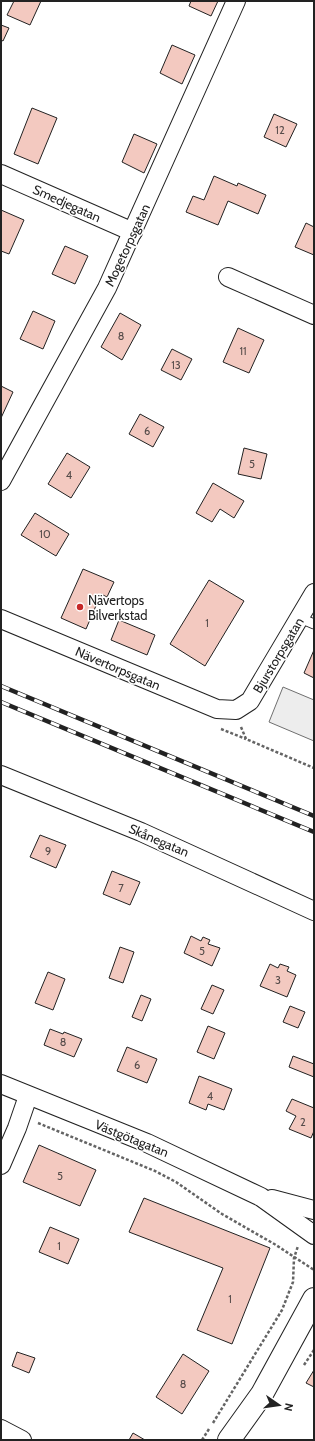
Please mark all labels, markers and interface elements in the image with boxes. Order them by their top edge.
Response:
house number: 12 [275,123,285,137]
street label: Smedjegatan [30,181,103,226]
street label: Mogetorpsgatan [101,201,153,289]
house number: 8 [118,329,124,343]
house number: 11 [239,344,247,358]
house number: 13 [171,358,181,372]
house number: 6 [144,424,150,438]
house number: 5 [249,457,255,471]
house number: 4 [66,468,73,482]
house number: 10 [39,527,51,541]
place label: Nävertops Bilverkstad [88,592,148,623]
marker: Nävertops Bilverkstad [75,602,85,612]
street label: Bjurstorpsgatan [249,614,308,696]
house number: 1 [205,616,209,630]
street label: Nävertorpsgatan [73,643,163,693]
street label: Skånegatan [126,820,192,860]
house number: 9 [45,844,51,858]
house number: 7 [118,881,124,895]
house number: 5 [199,944,205,958]
house number: 3 [275,973,281,987]
house number: 8 [60,1035,66,1049]
house number: 6 [134,1058,140,1072]
house number: 4 [207,1089,214,1103]
house number: 2 [300,1115,306,1129]
street label: Västgötagatan [93,1116,171,1160]
house number: 5 [57,1169,63,1183]
house number: 1 [57,1239,61,1253]
house number: 1 [228,1292,232,1306]
house number: 8 [180,1377,186,1391]
north arrow [259,1385,299,1425]
text: N [281,1402,296,1413]

